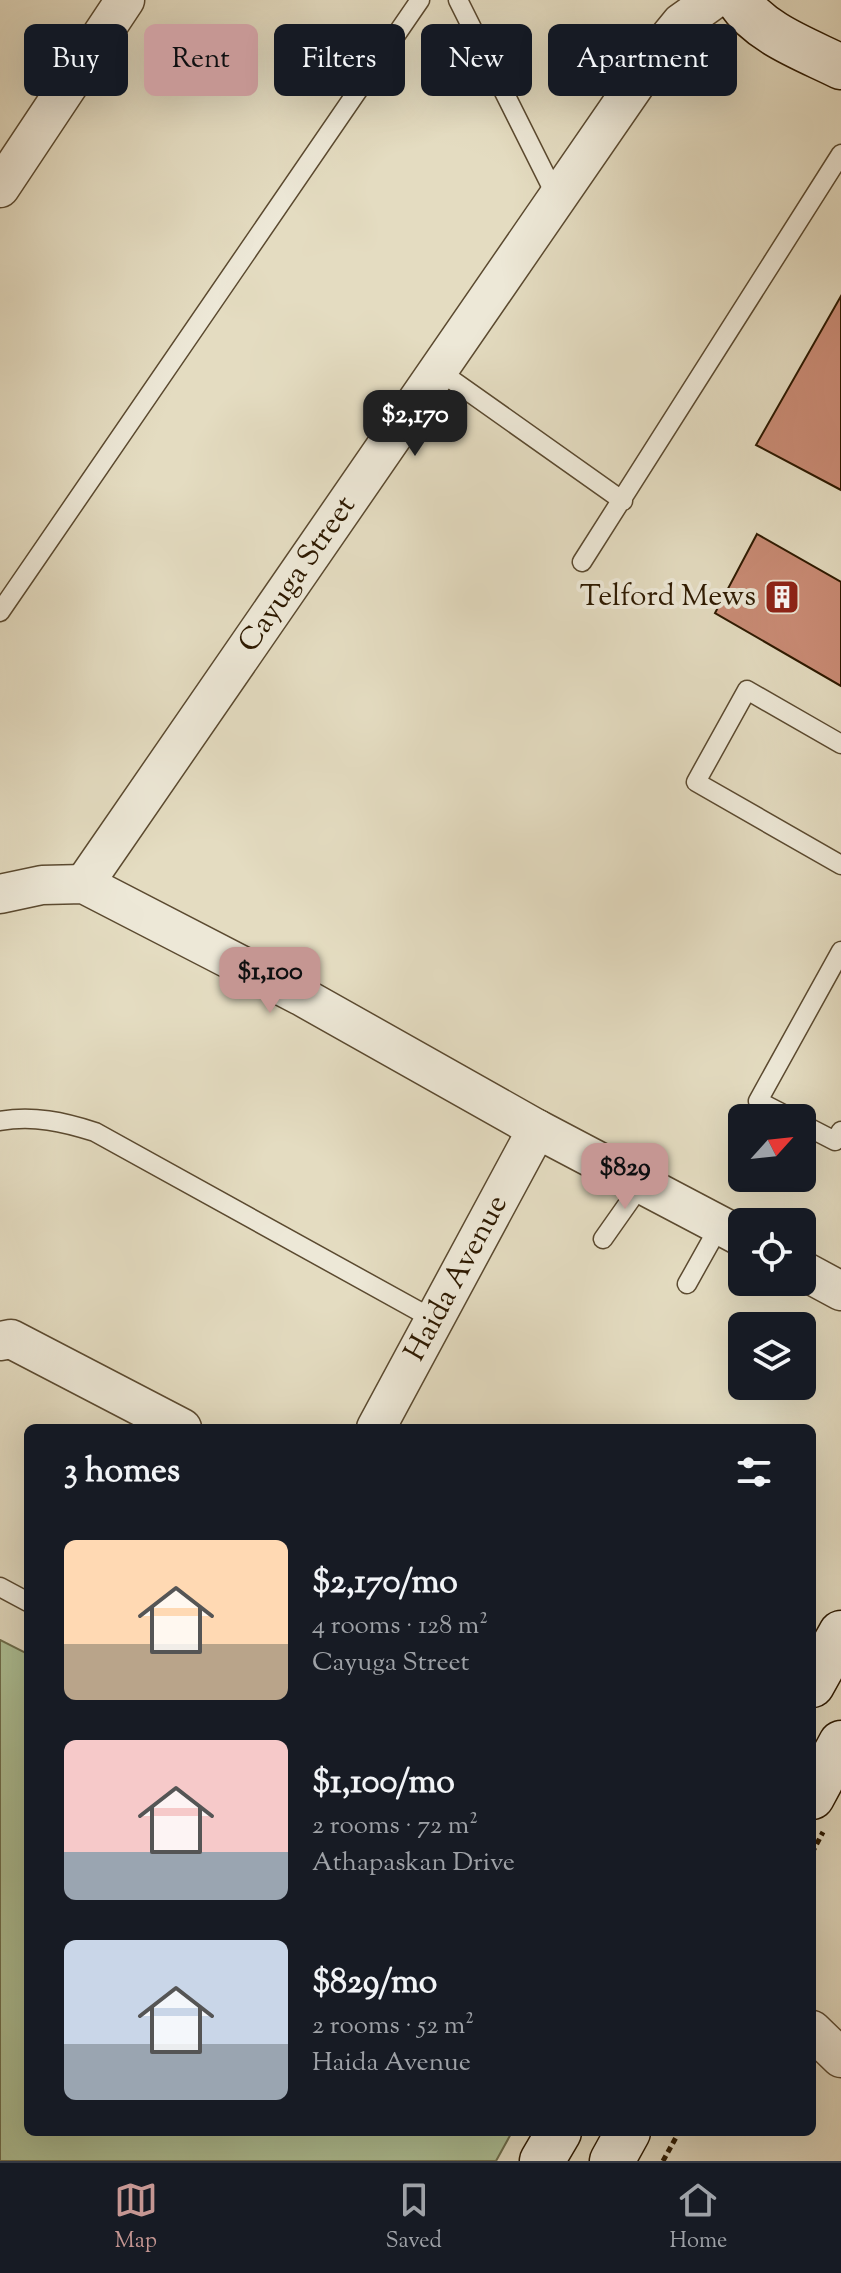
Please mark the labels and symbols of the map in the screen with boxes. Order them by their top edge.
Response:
pin: $2,170 [350,390,480,458]
street label: Cayuga Street [228,487,367,661]
place label: Telford Mews [580,576,756,619]
building icon: Telford Mews [763,578,801,616]
pin: $1,100 [205,947,335,1015]
north arrow [728,1104,816,1192]
pin: $829 [578,1143,672,1211]
street label: Haida Avenue [394,1187,519,1369]

